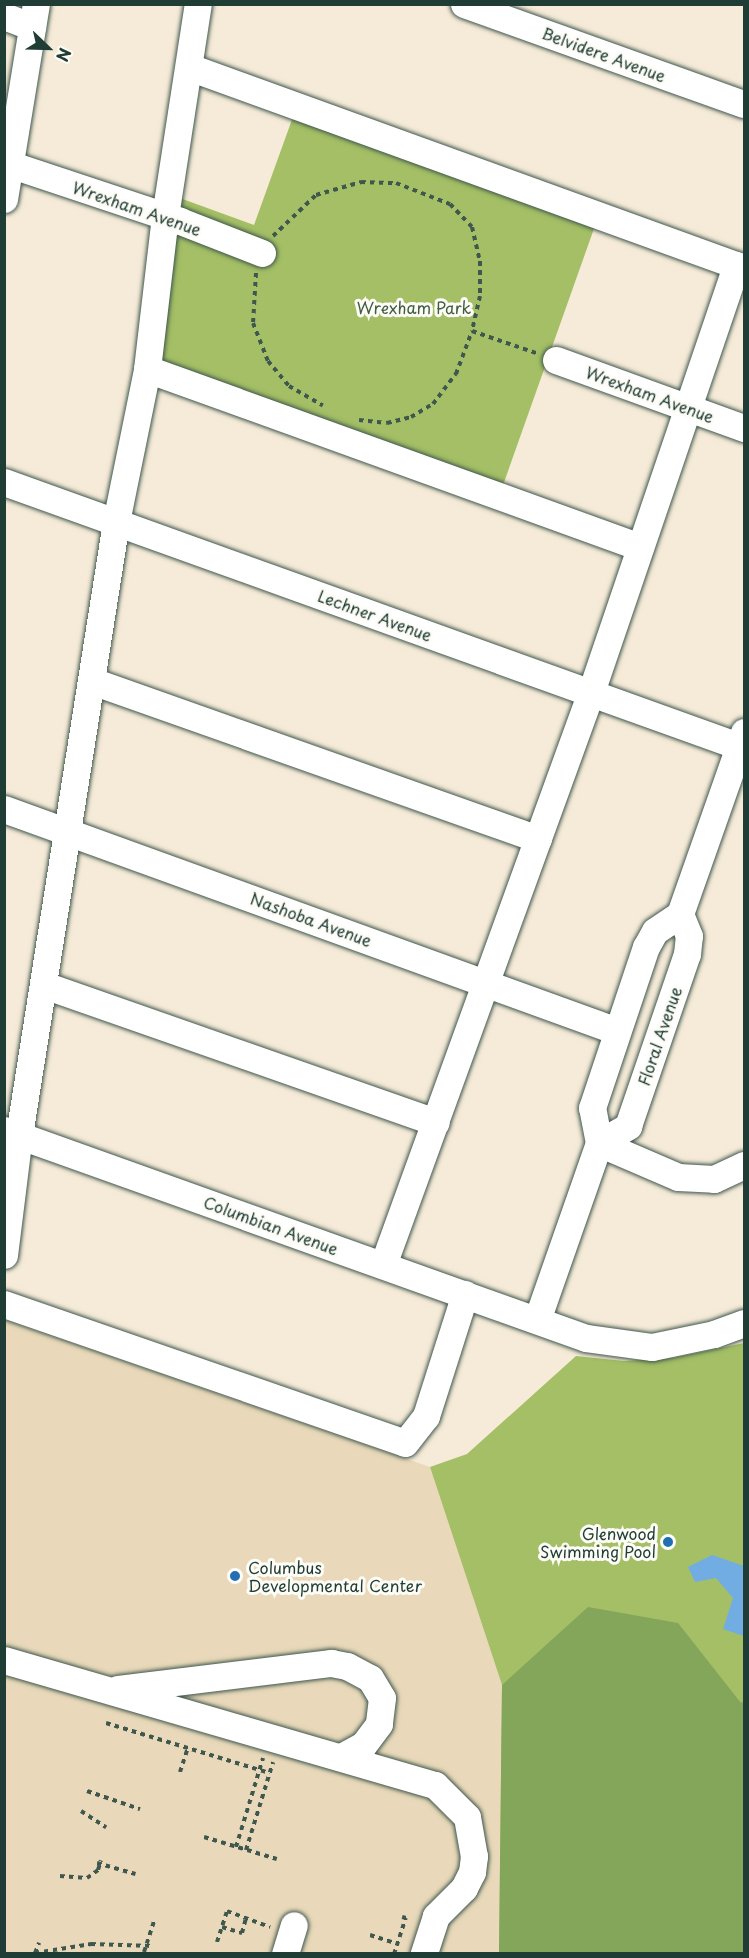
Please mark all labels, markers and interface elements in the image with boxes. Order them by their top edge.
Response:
north arrow [18,18,78,78]
street label: Belvidere Avenue [539,23,669,85]
text: N [51,45,78,66]
street label: Wrexham Avenue [70,177,204,239]
park label: Wrexham Park [356,297,472,317]
street label: Wrexham Avenue [584,362,716,426]
street label: Lechner Avenue [315,585,435,645]
street label: Nashoba Avenue [247,888,375,950]
street label: Floral Avenue [633,984,685,1088]
street label: Columbian Avenue [201,1192,341,1258]
place label: Glenwood Swimming Pool [540,1523,656,1561]
marker: Glenwood Swimming Pool [661,1535,675,1549]
place label: Columbus Developmental Center [248,1557,422,1595]
marker: Columbus Developmental Center [226,1567,244,1585]

